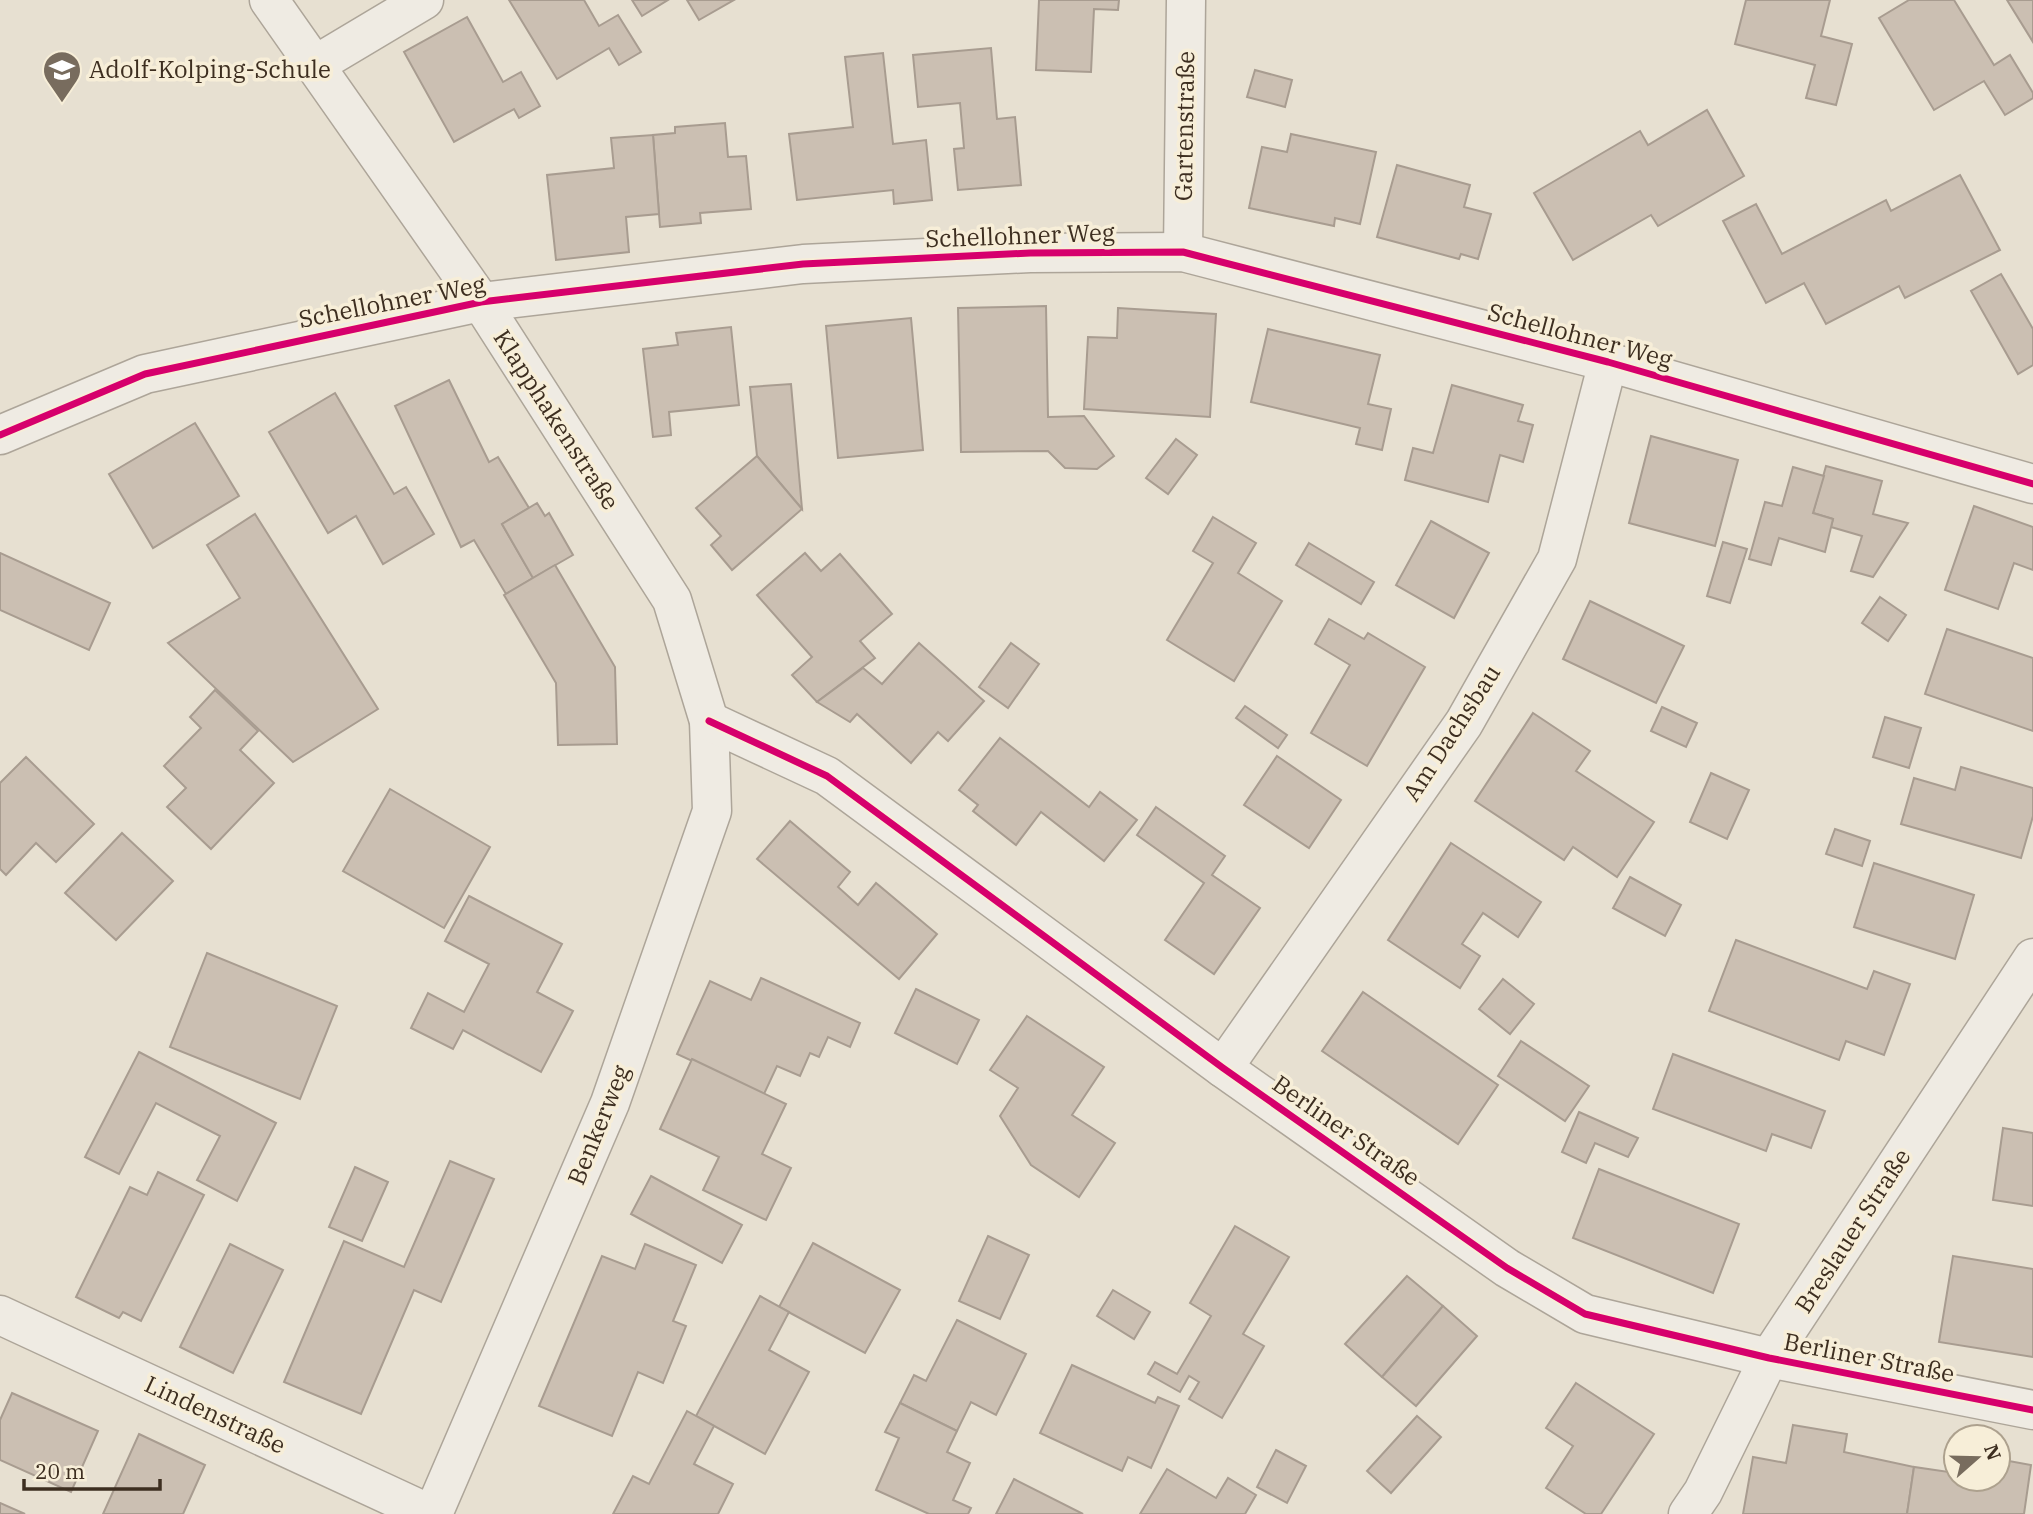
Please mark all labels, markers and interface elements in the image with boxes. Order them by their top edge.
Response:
school or university icon: Adolf-Kolping-Schule [41,49,83,104]
street label: Gartenstraße [1167,51,1201,201]
place label: Adolf-Kolping-Schule [89,53,331,85]
street label: Schellohner Weg [925,216,1115,254]
street label: Schellohner Weg [296,267,488,335]
street label: Schellohner Weg [1484,295,1676,375]
street label: Klapphakenstraße [487,323,627,516]
street label: Am Dachsbau [1395,658,1507,807]
street label: Benkerweg [560,1060,637,1189]
street label: Berliner Straße [1266,1067,1427,1193]
street label: Breslauer Straße [1787,1142,1917,1319]
street label: Berliner Straße [1781,1325,1957,1389]
street label: Lindenstraße [140,1367,291,1461]
north arrow [1942,1423,2012,1493]
text: N [1979,1441,2007,1463]
scale bar [24,1448,161,1492]
text: 20 m [35,1457,85,1485]

